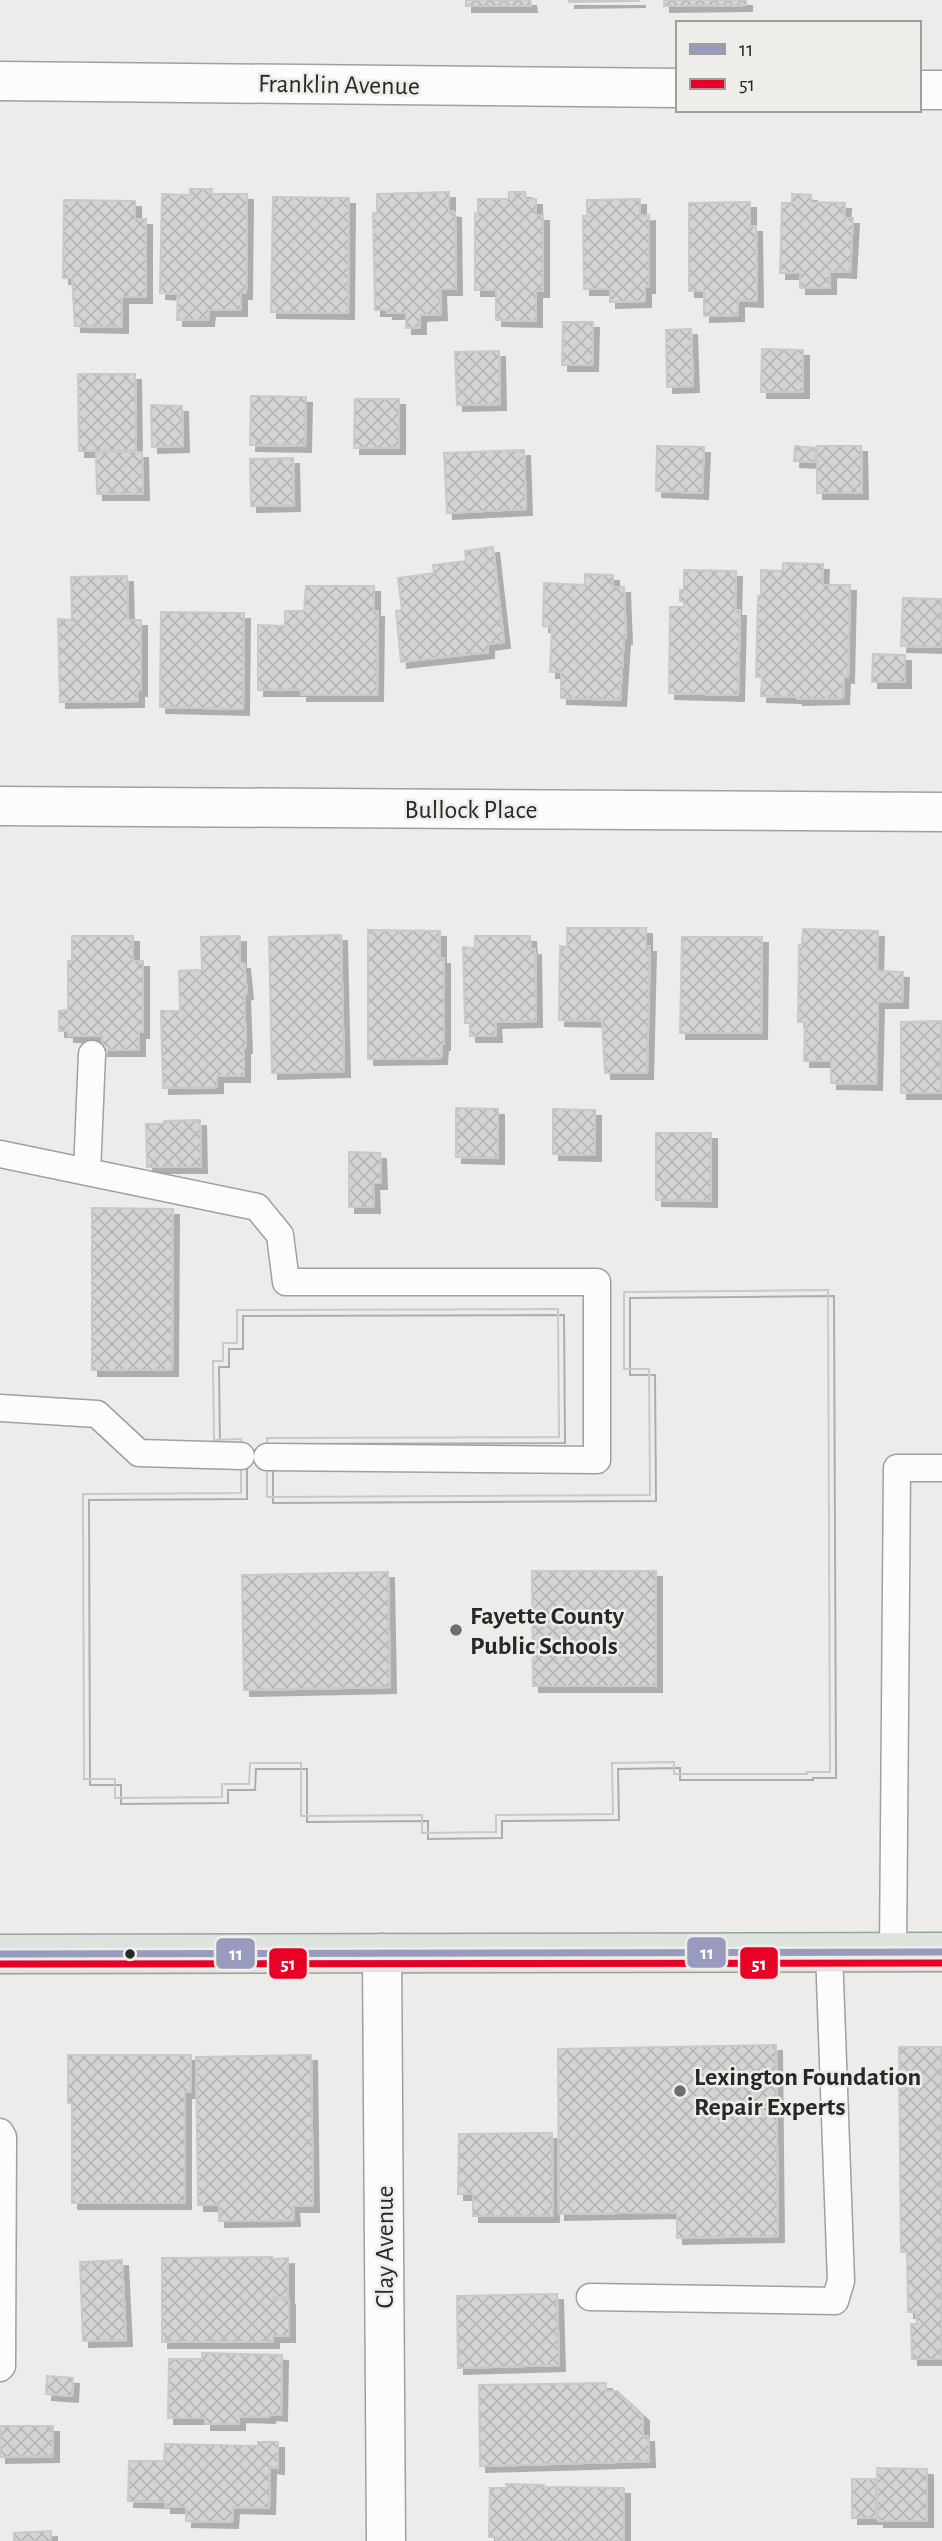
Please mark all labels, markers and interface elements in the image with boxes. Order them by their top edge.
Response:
legend [676,21,921,112]
text: 11 [739,39,753,60]
street label: Franklin Avenue [258,71,420,99]
text: 51 [739,74,755,95]
street label: Bullock Place [405,797,537,823]
place label: Fayette County Public Schools [470,1603,625,1659]
marker: Fayette County Public Schools [448,1622,464,1638]
line badge: 11 [686,1936,727,1969]
line badge: 11 [215,1937,256,1970]
text: 11 [700,1944,714,1963]
text: 11 [229,1945,243,1964]
line badge: 51 [739,1946,779,1980]
unlabelled marker [123,1947,137,1961]
line badge: 51 [268,1947,308,1980]
text: 51 [280,1955,296,1974]
text: 51 [751,1955,767,1974]
place label: Lexington Foundation Repair Experts [694,2064,921,2120]
marker: Lexington Foundation Repair Experts [672,2083,688,2099]
street label: Clay Avenue [372,2186,398,2308]

